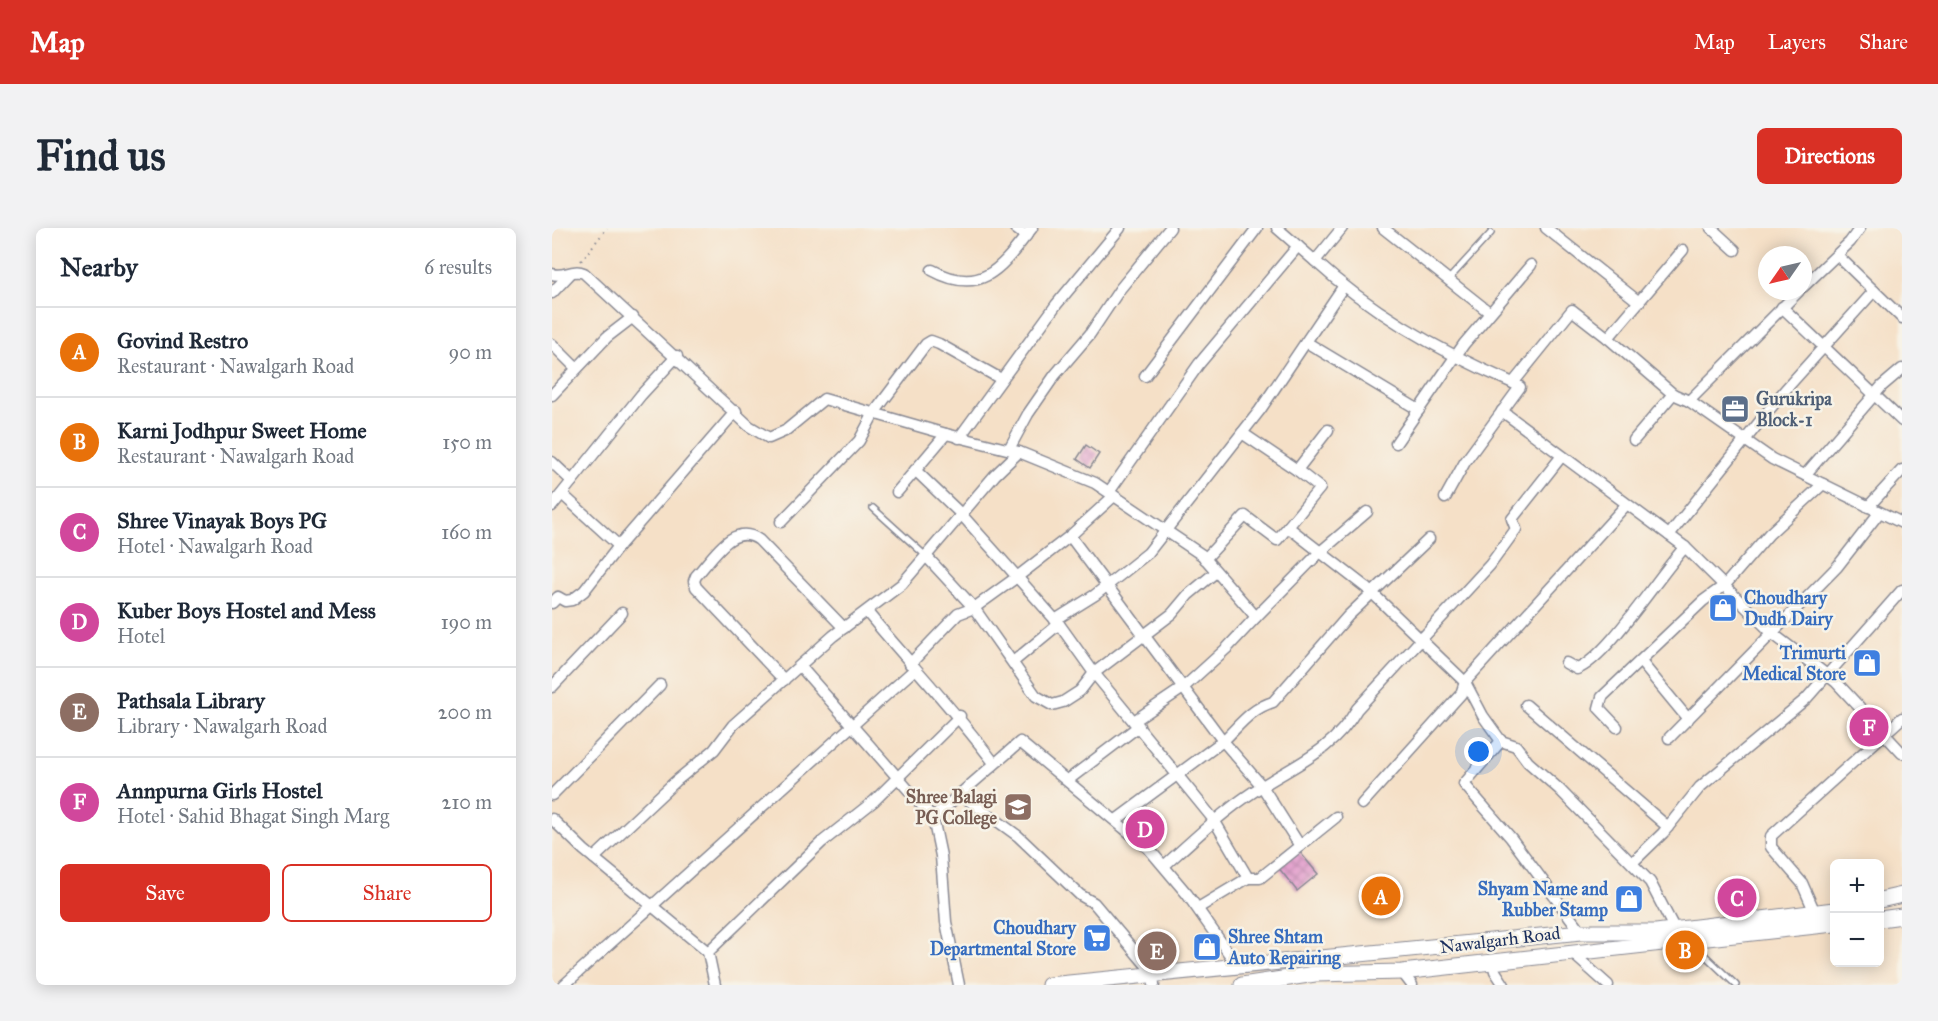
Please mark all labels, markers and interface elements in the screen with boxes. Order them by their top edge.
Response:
text: Map [30,25,85,60]
text: Map [1694,29,1735,55]
text: Layers [1768,29,1826,55]
text: Share [1859,29,1908,55]
button: Directions [1757,128,1902,184]
text: Find us [36,130,166,182]
north arrow [1758,246,1812,300]
text: Nearby [60,251,138,283]
text: 6 results [424,255,492,279]
text: Govind Restro [117,327,248,354]
text: A [73,340,86,364]
text: 90 m [449,340,492,364]
text: Restaurant · Nawalgarh Road [117,354,354,378]
place label: Gurukripa Block-1 [1756,388,1832,431]
office icon: Gurukripa Block-1 [1719,393,1751,425]
text: Karni Jodhpur Sweet Home [117,417,367,444]
text: B [73,430,86,454]
text: 150 m [442,430,492,454]
text: Restaurant · Nawalgarh Road [117,444,354,468]
text: Shree Vinayak Boys PG [117,507,327,534]
text: C [73,520,86,544]
text: 160 m [441,520,492,544]
text: Hotel · Nawalgarh Road [117,534,313,558]
place label: Choudhary Dudh Dairy [1744,587,1834,631]
shop icon: Choudhary Dudh Dairy [1707,592,1739,624]
text: Kuber Boys Hostel and Mess [117,597,376,624]
text: D [72,610,87,634]
text: 190 m [441,610,492,634]
text: Hotel [117,624,165,648]
place label: Trimurti Medical Store [1742,642,1847,685]
shop icon: Trimurti Medical Store [1851,647,1883,679]
text: Pathsala Library [117,687,265,714]
text: E [72,700,87,724]
text: 200 m [438,700,492,724]
pin: F [1850,704,1888,750]
text: Library · Nawalgarh Road [117,714,328,738]
your location [1464,737,1493,766]
text: Annpurna Girls Hostel [117,777,322,804]
place label: Shree Balagi PG College [906,786,998,830]
text: F [73,790,86,814]
text: 210 m [442,790,492,814]
school or university icon: Shree Balagi PG College [1002,791,1034,823]
text: Hotel · Sahid Bhagat Singh Marg [117,804,389,828]
pin: D [1126,806,1164,852]
map controls [1830,859,1884,967]
button: + [1830,859,1884,913]
button: Save [60,864,270,922]
button: Share [282,864,492,922]
pin: A [1362,874,1400,918]
pin: C [1718,876,1756,920]
place label: Shyam Name and Rubber Stamp [1478,878,1609,922]
shop icon: Shyam Name and Rubber Stamp [1613,883,1645,915]
button: − [1830,913,1884,967]
place label: Choudhary Departmental Store [930,917,1078,961]
supermarket icon: Choudhary Departmental Store [1081,922,1113,954]
street label: Nawalgarh Road [1438,922,1562,959]
place label: Shree Shtam Auto Repairing [1227,926,1341,970]
pin: E [1138,928,1176,974]
pin: B [1666,928,1704,972]
shop icon: Shree Shtam Auto Repairing [1191,931,1223,963]

